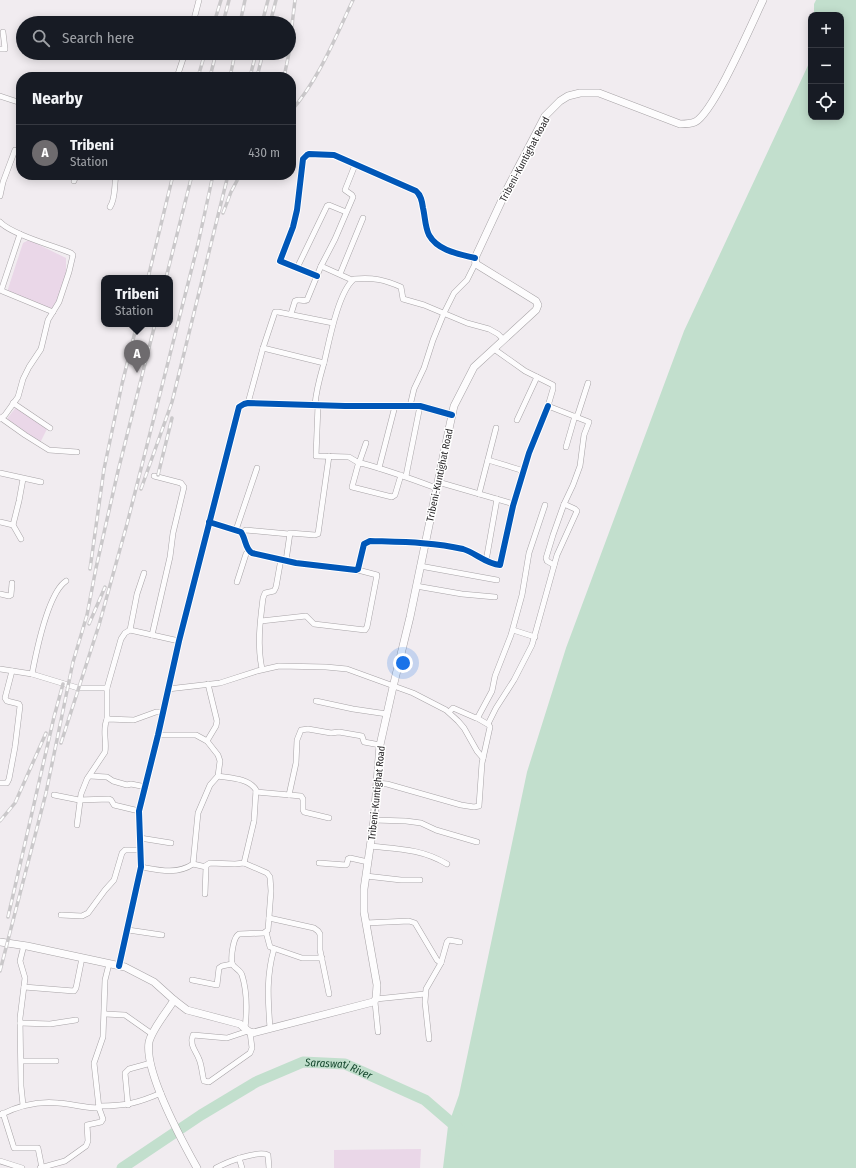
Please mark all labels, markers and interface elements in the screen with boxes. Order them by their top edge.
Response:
map controls [808,12,844,120]
button: + [808,12,844,48]
search box [16,16,296,60]
icon: search [30,27,52,49]
text: Search here [62,29,134,47]
button: − [808,48,844,84]
button: locate [808,84,844,120]
text: Nearby [32,88,83,109]
street label: Tribeni-Kuntighat Road [497,115,552,204]
text: Tribeni [70,136,114,154]
text: A [41,145,49,160]
text: 430 m [248,145,280,160]
text: Station [70,154,108,169]
popup [101,275,173,327]
text: Tribeni [115,285,159,303]
text: Station [115,303,153,318]
pin: A [124,340,150,373]
street label: Tribeni-Kuntighat Road [424,428,456,523]
your location [393,653,413,673]
street label: Tribeni-Kuntighat Road [366,745,388,841]
water label: Saraswati River [304,1056,375,1083]

